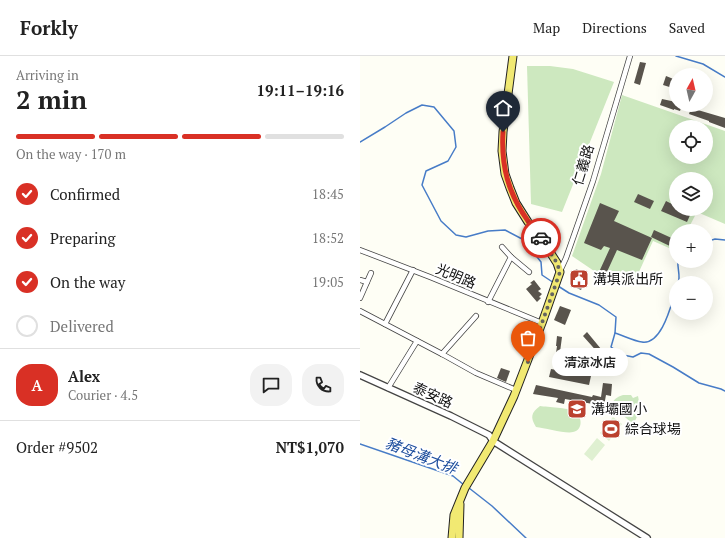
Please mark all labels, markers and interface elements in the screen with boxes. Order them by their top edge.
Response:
text: Forkly [20,15,78,40]
text: Map [533,18,560,37]
text: Directions [582,18,647,37]
text: Saved [669,18,705,37]
text: Arriving in [16,66,79,84]
north arrow [669,68,713,112]
map controls [669,68,713,320]
text: 19:11–19:16 [257,80,344,100]
text: 2 min [16,82,87,116]
pin [486,91,520,132]
icon: home [492,97,514,119]
button: locate [669,120,713,164]
street label: 仁義路 [567,142,598,188]
text: On the way · 170 m [16,145,126,163]
button: layers [669,172,713,216]
icon: check [16,183,38,205]
text: Confirmed [50,184,120,204]
text: 18:45 [312,185,344,203]
courier [521,218,561,258]
button: + [669,224,713,268]
icon: check [16,227,38,249]
icon: car [530,227,552,249]
text: Preparing [50,228,115,248]
text: 18:52 [312,229,344,247]
street label: 光明路 [433,259,479,292]
public building icon: 溝埧派出所 [568,268,590,290]
place label: 溝埧派出所 [593,269,663,288]
icon: check [16,271,38,293]
text: On the way [50,272,125,292]
text: 19:05 [312,273,344,291]
button: − [669,276,713,320]
text: Delivered [50,316,114,336]
pin [511,321,545,362]
icon: bag [517,327,539,349]
callout: 清涼冰店 [552,348,628,376]
text: 清涼冰店 [564,353,616,371]
button: chat [250,364,292,406]
button: phone [302,364,344,406]
text: Alex [68,366,100,386]
text: A [32,375,42,395]
street label: 泰安路 [410,377,456,412]
text: Courier · 4.5 [68,386,138,404]
school or university icon: 溝壩國小 [566,398,588,420]
place label: 溝壩國小 [591,399,647,418]
sports icon: 綜合球場 [600,418,622,440]
place label: 綜合球場 [625,419,681,438]
water label: 豬母溝大排 [383,432,462,479]
text: Order #9502 [16,437,98,457]
text: NT$1,070 [276,437,344,457]

